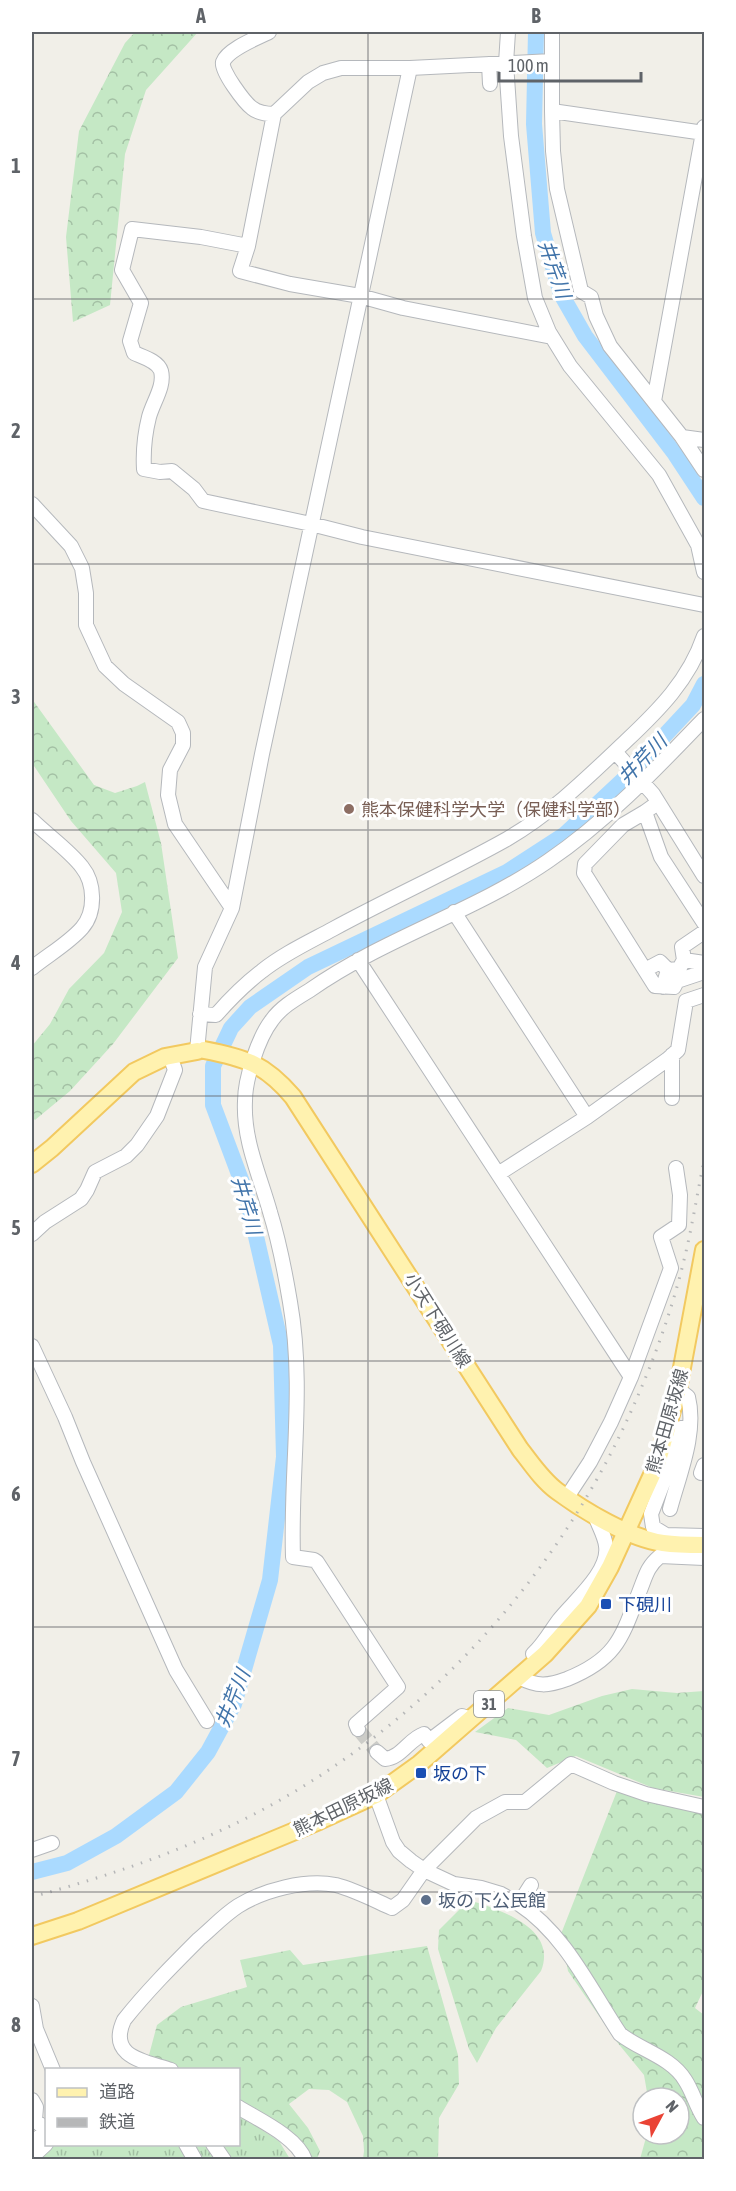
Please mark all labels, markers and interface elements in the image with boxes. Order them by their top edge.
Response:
text: A [195,4,206,27]
text: B [531,4,541,27]
scale bar [499,45,642,83]
text: 100 m [508,55,549,76]
text: 1 [11,154,21,177]
water label: 井芹川 [534,237,576,303]
text: 2 [11,419,21,442]
text: 3 [11,685,21,708]
water label: 井芹川 [613,728,673,789]
place label: 熊本保健科学大学（保健科学部） [361,799,631,820]
marker: 熊本保健科学大学（保健科学部） [342,802,356,816]
text: 4 [10,951,21,974]
water label: 井芹川 [228,1173,267,1239]
text: 5 [11,1216,21,1239]
street label: 小天下硯川線 [400,1269,476,1371]
street label: 熊本田原坂線 [642,1366,692,1476]
text: 6 [11,1482,21,1505]
place label: 下硯川 [618,1594,672,1615]
marker: 下硯川 [599,1597,613,1611]
water label: 井芹川 [210,1664,255,1730]
road number: 31 [474,1691,504,1717]
text: 7 [11,1747,21,1770]
place label: 坂の下 [433,1763,487,1784]
marker: 坂の下 [414,1766,428,1780]
street label: 熊本田原坂線 [290,1774,396,1840]
place label: 坂の下公民館 [438,1890,546,1911]
marker: 坂の下公民館 [419,1893,433,1907]
text: 8 [11,2013,21,2036]
legend [45,2068,240,2146]
text: 道路 [99,2081,135,2102]
north arrow [631,2086,691,2146]
text: N [662,2097,682,2116]
text: 鉄道 [99,2111,135,2132]

